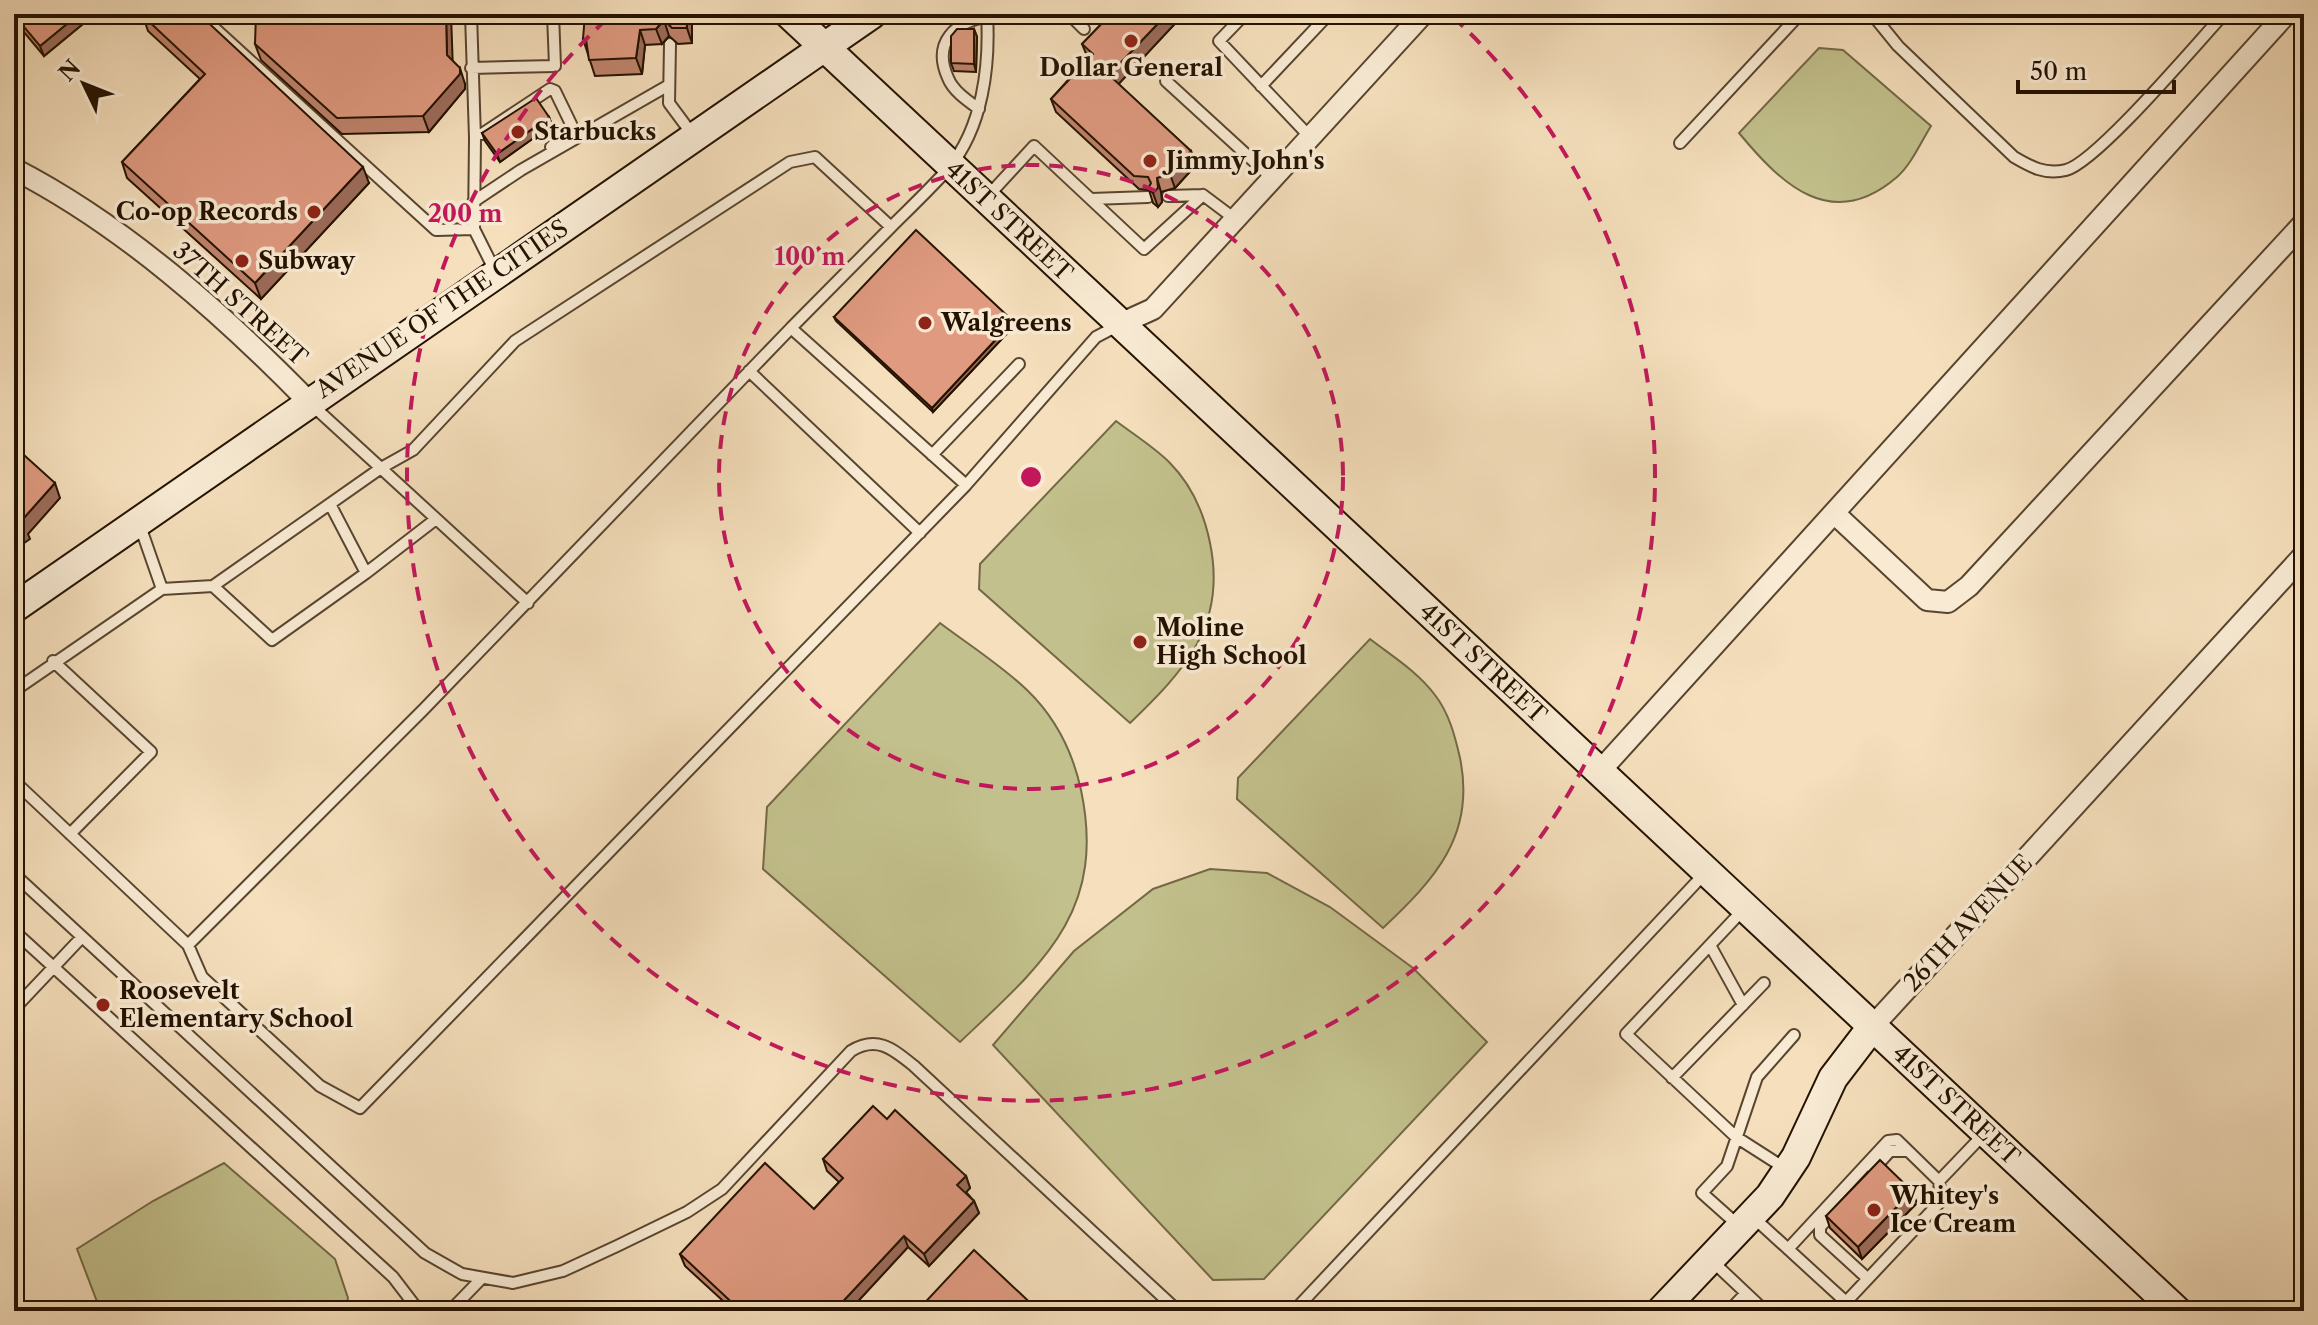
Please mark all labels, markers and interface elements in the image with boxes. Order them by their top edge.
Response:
marker: Dollar General [1122,32,1140,50]
north arrow [44,44,124,124]
scale bar [2018,44,2174,94]
place label: Dollar General [1039,53,1223,82]
text: N [53,55,86,87]
text: 50 m [2030,57,2087,86]
place label: Starbucks [534,117,656,146]
marker: Starbucks [509,123,527,141]
place label: Jimmy John's [1162,146,1325,175]
marker: Jimmy John's [1141,152,1159,170]
street label: 41ST STREET [940,154,1079,287]
place label: Co-op Records [116,197,298,226]
text: 200 m [428,199,502,228]
marker: Co-op Records [305,203,323,221]
street label: AVENUE OF THE CITIES [309,213,573,405]
street label: 37TH STREET [167,236,314,372]
text: 100 m [774,242,846,271]
place label: Subway [258,246,356,275]
marker: Subway [233,252,251,270]
place label: Walgreens [940,308,1072,337]
marker: Walgreens [916,314,934,332]
centre of rings [1017,463,1045,491]
street label: 41ST STREET [1414,596,1553,729]
place label: Moline High School [1156,613,1307,670]
marker: Moline High School [1131,633,1149,651]
street label: 26TH AVENUE [1897,848,2038,997]
place label: Roosevelt Elementary School [119,976,353,1033]
marker: Roosevelt Elementary School [94,996,112,1014]
street label: 41ST STREET [1887,1038,2026,1171]
place label: Whitey's Ice Cream [1889,1181,2016,1238]
marker: Whitey's Ice Cream [1865,1201,1883,1219]

